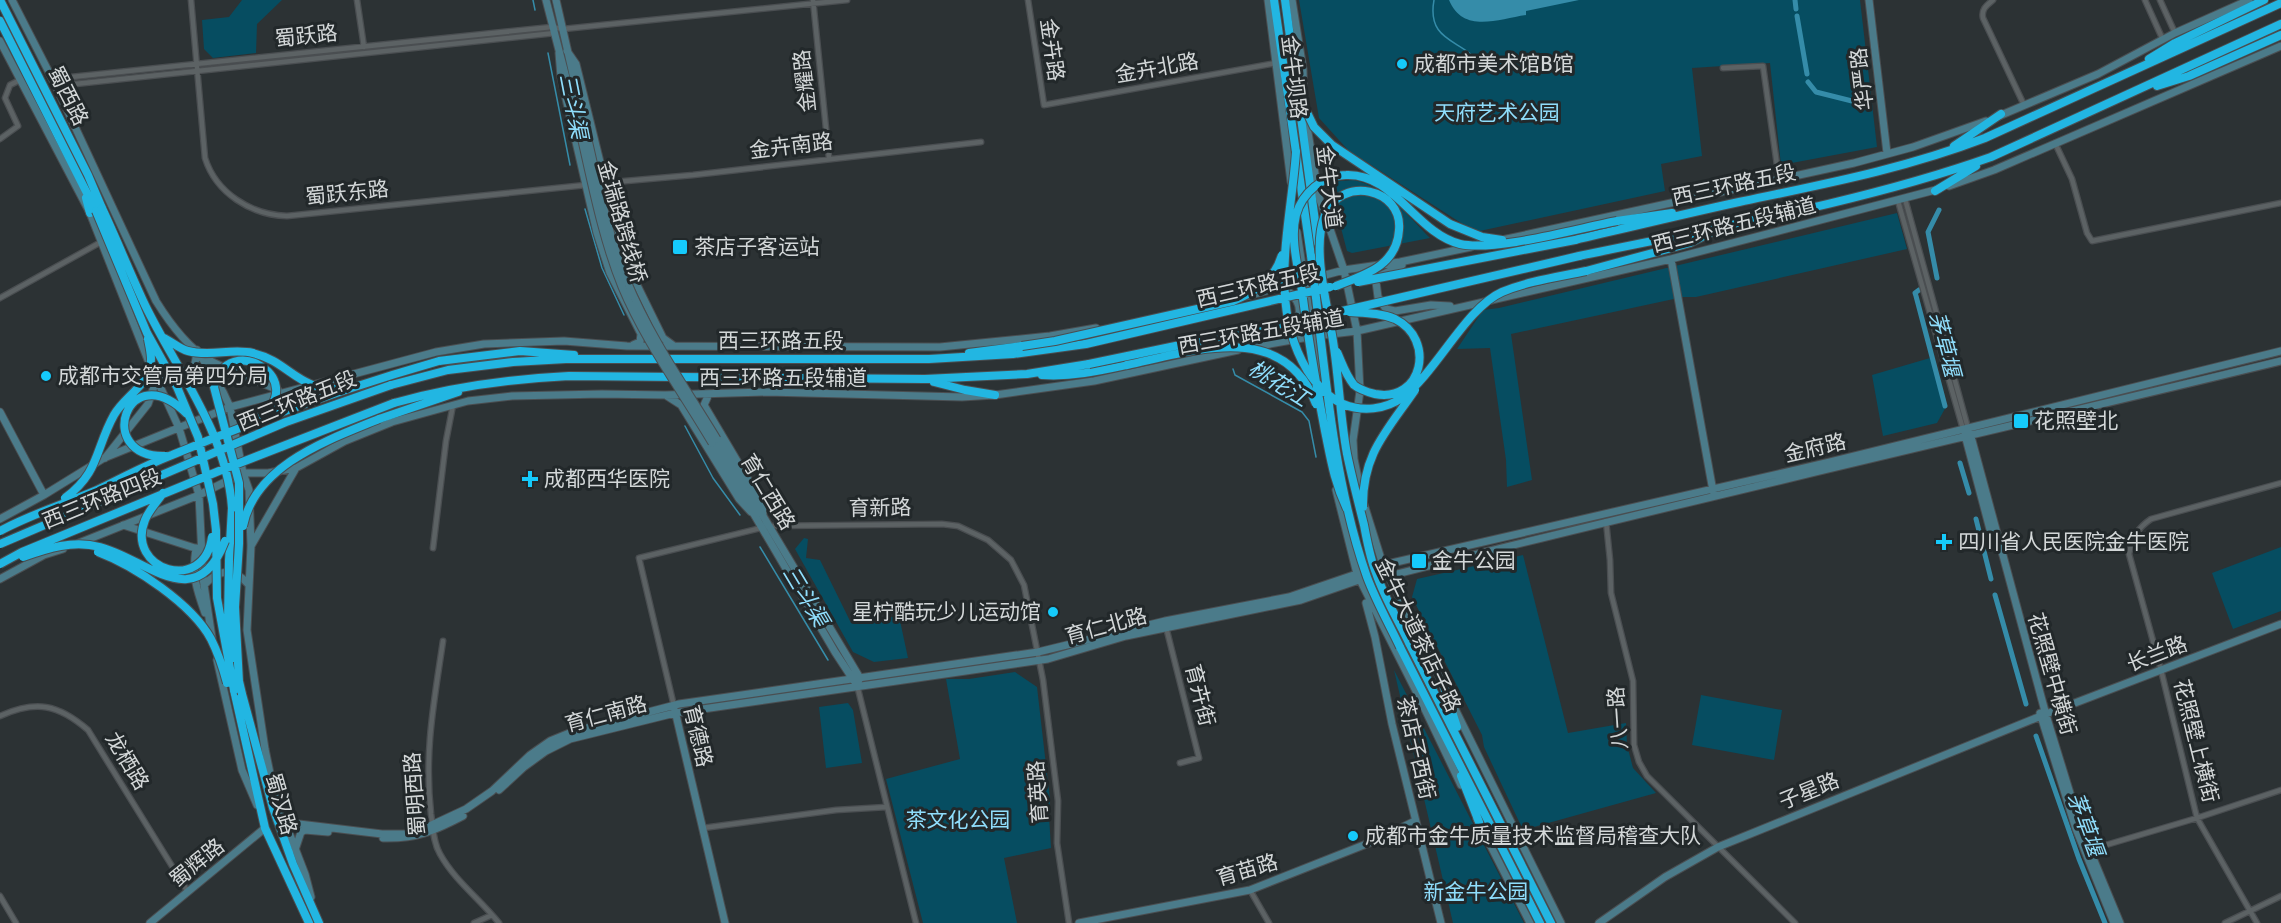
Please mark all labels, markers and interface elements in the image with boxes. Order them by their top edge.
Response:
street label: 金卉路 [1035,17,1069,83]
street label: 蜀跃路 [273,20,339,52]
street label: 金牛坝路 [1276,34,1312,120]
street label: 华严路 [1845,46,1879,112]
street label: 金耀路 [789,48,821,114]
street label: 金卉北路 [1113,48,1201,88]
place label: 成都市美术馆B馆 [1414,51,1574,77]
marker: 成都市美术馆B馆 [1395,57,1409,71]
street label: 蜀西路 [42,62,94,130]
water label: 三斗渠 [554,71,594,144]
park label: 天府艺术公园 [1434,100,1560,126]
street label: 金卉南路 [748,128,834,164]
street label: 金牛大道 [1311,144,1347,230]
street label: 金瑞路跨线桥 [592,158,652,286]
street label: 西三环路五段 [1670,159,1798,211]
street label: 蜀跃东路 [304,176,390,210]
street label: 西三环路五段辅道 [1649,192,1819,258]
place label: 茶店子客运站 [694,234,820,260]
marker: 茶店子客运站 [671,238,689,256]
street label: 西三环路五段 [1194,259,1322,313]
street label: 西三环路五段辅道 [1176,305,1346,359]
water label: 茅草堰 [1923,309,1967,383]
street label: 西三环路五段 [718,328,844,354]
water label: 桃花江 [1244,354,1316,413]
place label: 成都市交管局第四分局 [58,363,268,389]
street label: 西三环路五段 [234,365,360,437]
street label: 西三环路五段辅道 [699,365,867,391]
marker: 成都市交管局第四分局 [39,369,53,383]
place label: 花照壁北 [2034,408,2118,434]
marker: 花照壁北 [2012,412,2030,430]
street label: 金府路 [1781,428,1849,468]
street label: 育仁西路 [735,449,801,535]
street label: 西三环路四段 [39,463,165,535]
place label: 成都西华医院 [544,466,670,492]
marker: 成都西华医院 [521,470,539,488]
street label: 育新路 [848,494,912,522]
place label: 四川省人民医院金牛医院 [1958,529,2189,555]
marker: 四川省人民医院金牛医院 [1935,533,1953,551]
place label: 金牛公园 [1432,548,1516,574]
marker: 金牛公园 [1410,552,1428,570]
street label: 金牛大道茶店子路 [1369,554,1467,716]
water label: 三斗渠 [777,561,836,634]
place label: 星柠酷玩少儿运动馆 [852,599,1041,625]
street label: 育仁北路 [1062,603,1150,649]
marker: 星柠酷玩少儿运动馆 [1046,605,1060,619]
street label: 花照壁中横街 [2022,610,2082,738]
street label: 长兰路 [2123,631,2191,677]
street label: 育卉街 [1180,661,1220,729]
street label: 花照壁上横街 [2168,677,2224,805]
street label: 八一路 [1603,686,1633,750]
street label: 育仁南路 [562,691,650,737]
street label: 茶店子西街 [1392,694,1440,802]
street label: 育德路 [678,702,718,770]
street label: 龙栖路 [100,727,154,795]
street label: 蜀明西路 [399,751,431,837]
street label: 育英路 [1023,760,1053,824]
street label: 子星路 [1775,767,1843,815]
street label: 蜀汉路 [260,770,302,838]
water label: 茅草堰 [2062,789,2111,864]
park label: 茶文化公园 [906,807,1011,833]
place label: 成都市金牛质量技术监督局稽查大队 [1365,823,1701,849]
marker: 成都市金牛质量技术监督局稽查大队 [1346,829,1360,843]
street label: 蜀辉路 [164,833,230,893]
street label: 育苗路 [1213,849,1281,891]
park label: 新金牛公园 [1424,879,1529,905]

